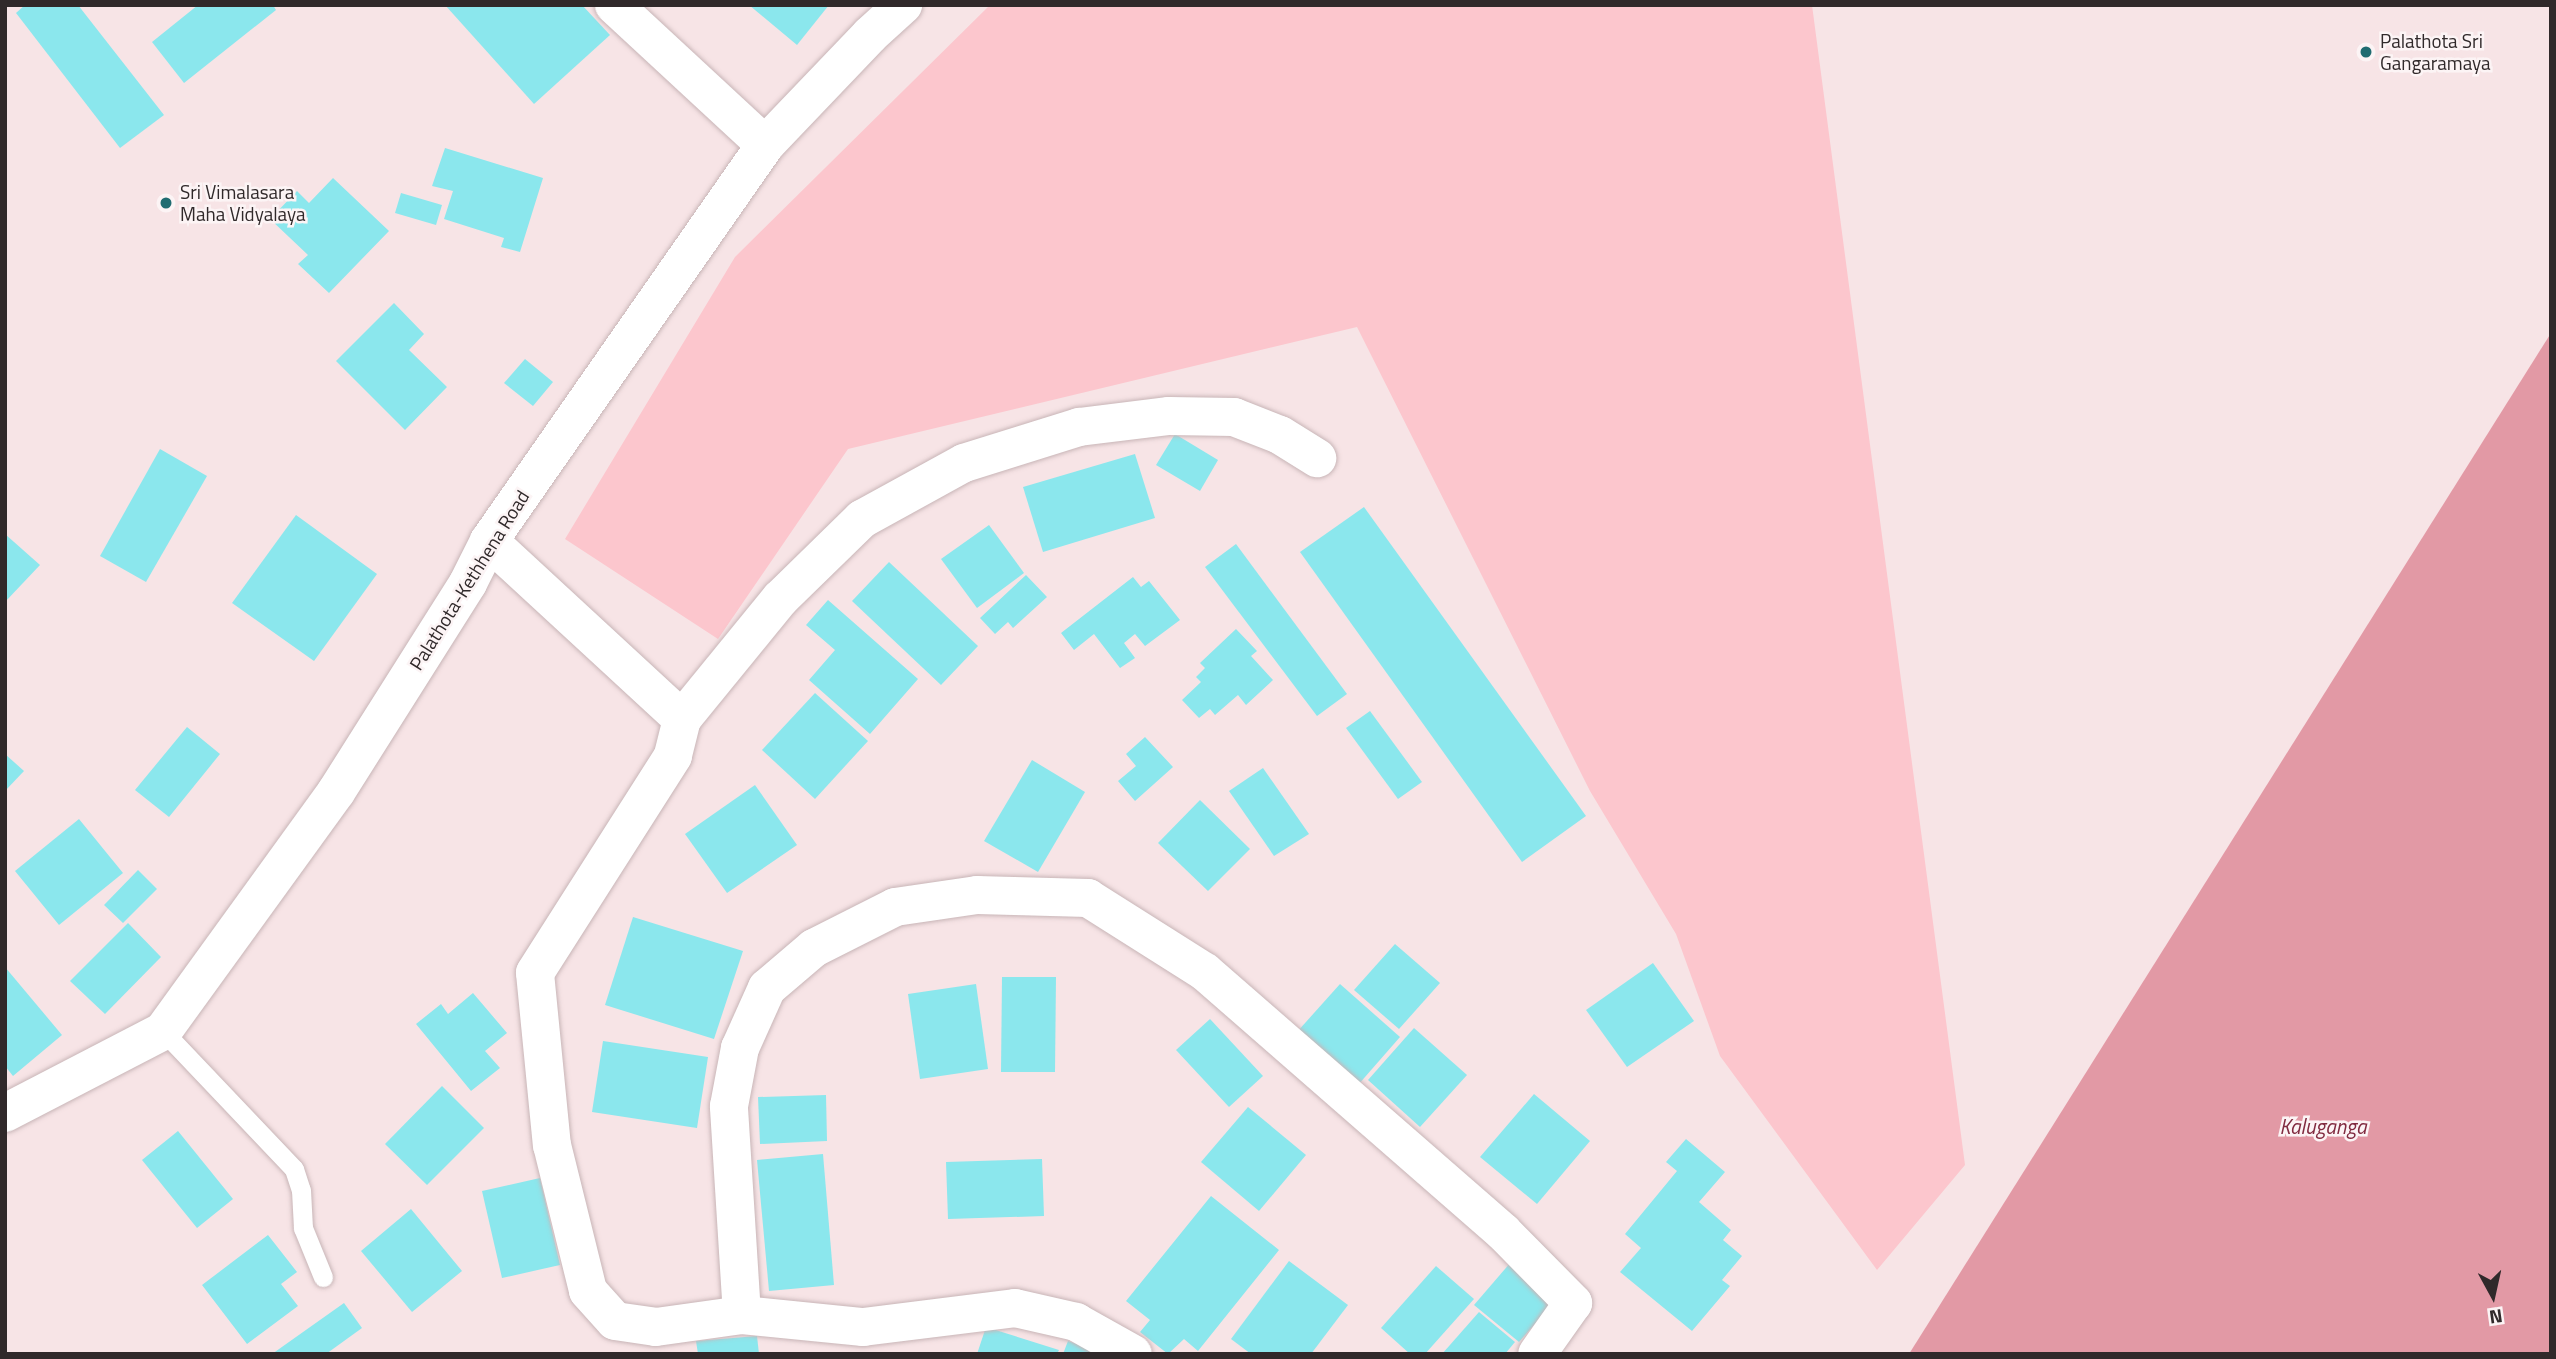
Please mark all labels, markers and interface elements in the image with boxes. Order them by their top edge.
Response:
place label: Palathota Sri Gangaramaya [2380,30,2491,74]
marker: Palathota Sri Gangaramaya [2358,44,2374,60]
place label: Sri Vimalasara Maha Vidyalaya [180,181,306,225]
marker: Sri Vimalasara Maha Vidyalaya [158,195,174,211]
street label: Palathota-Kethhena Road [404,486,534,674]
water label: Kaluganga [2279,1113,2367,1139]
north arrow [2458,1261,2528,1331]
text: N [2487,1302,2505,1333]

